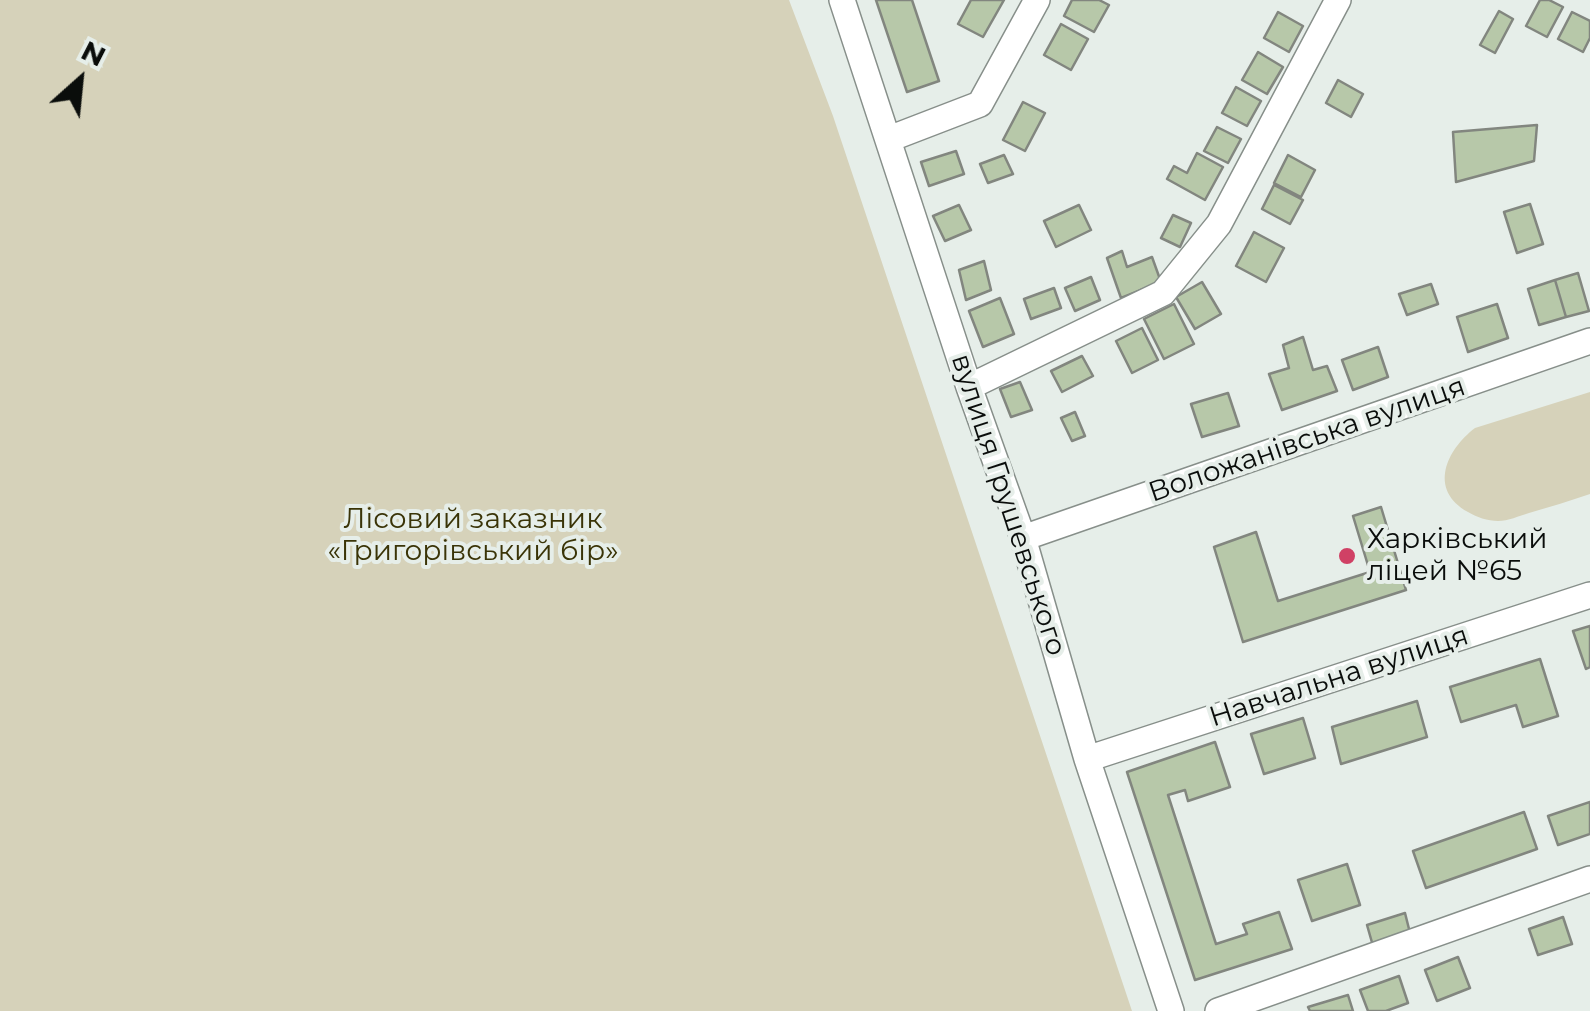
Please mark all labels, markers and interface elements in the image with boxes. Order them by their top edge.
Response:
north arrow [30,30,130,130]
text: N [76,33,111,74]
street label: вулиця Грушевського [943,350,1073,660]
street label: Воложанівська вулиця [1144,370,1470,510]
park label: Лісовий заказник «Григорівський бір» [327,503,619,569]
place label: Харківський ліцей №65 [1367,523,1548,589]
marker: Харківський ліцей №65 [1336,545,1358,567]
street label: Навчальна вулиця [1205,619,1473,735]

